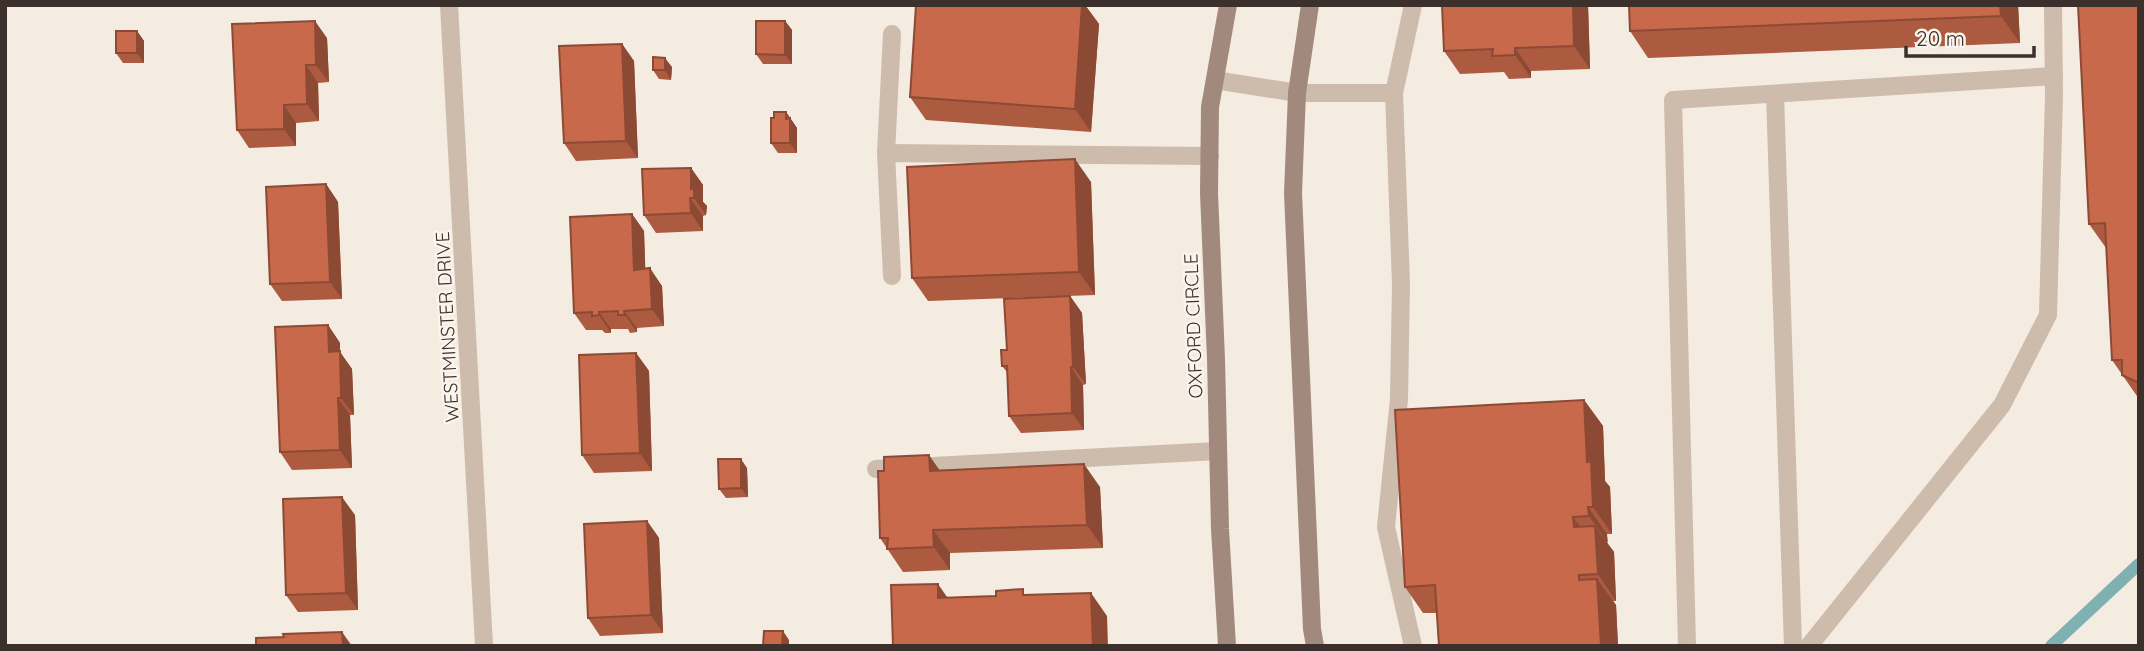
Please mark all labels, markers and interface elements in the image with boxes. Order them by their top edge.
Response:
scale bar [1906,14,2034,58]
text: 20 m [1916,25,1965,51]
street label: WESTMINSTER DRIVE [430,231,464,423]
street label: OXFORD CIRCLE [1178,253,1208,399]

